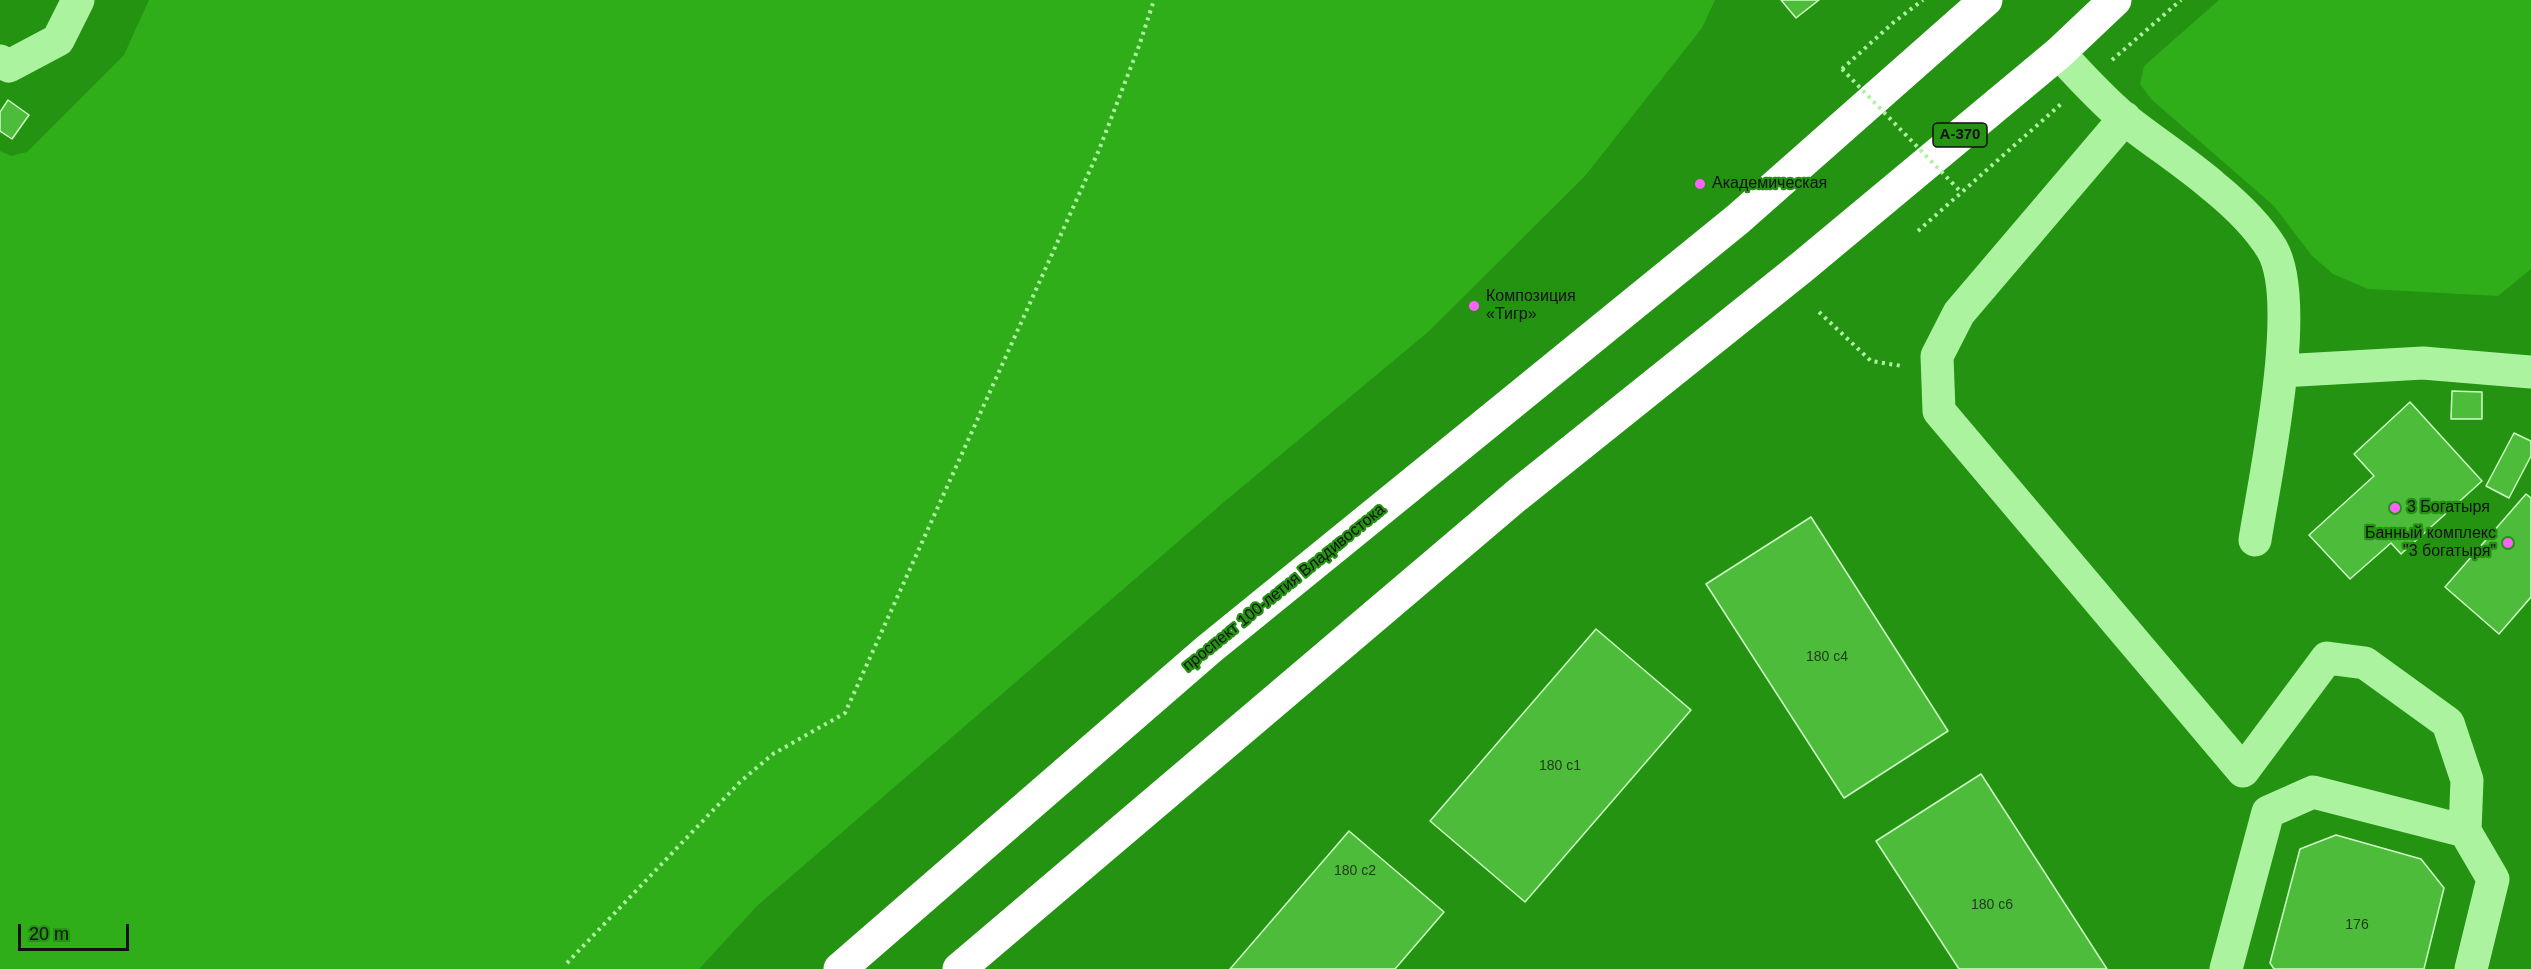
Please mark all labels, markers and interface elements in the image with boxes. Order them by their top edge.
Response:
road number: А-370 [1933,123,1987,147]
place label: Академическая [1712,174,1827,194]
marker: Академическая [1693,177,1707,191]
place label: Композиция «Тигр» [1486,287,1576,325]
marker: Композиция «Тигр» [1467,299,1481,313]
place label: 3 Богатыря [2407,498,2490,518]
street label: проспект 100-летия Владивостока [1179,500,1389,676]
marker: 3 Богатыря [2388,501,2402,515]
place label: Банный комплекс "3 богатыря" [2365,524,2496,562]
marker: Банный комплекс "3 богатыря" [2501,536,2515,550]
house number: 180 с4 [1806,649,1848,665]
house number: 180 с1 [1539,758,1581,774]
house number: 180 с2 [1334,863,1376,879]
house number: 180 с6 [1971,897,2013,913]
scale bar [21,912,132,950]
house number: 176 [2345,917,2369,933]
text: 20 m [29,924,69,944]

